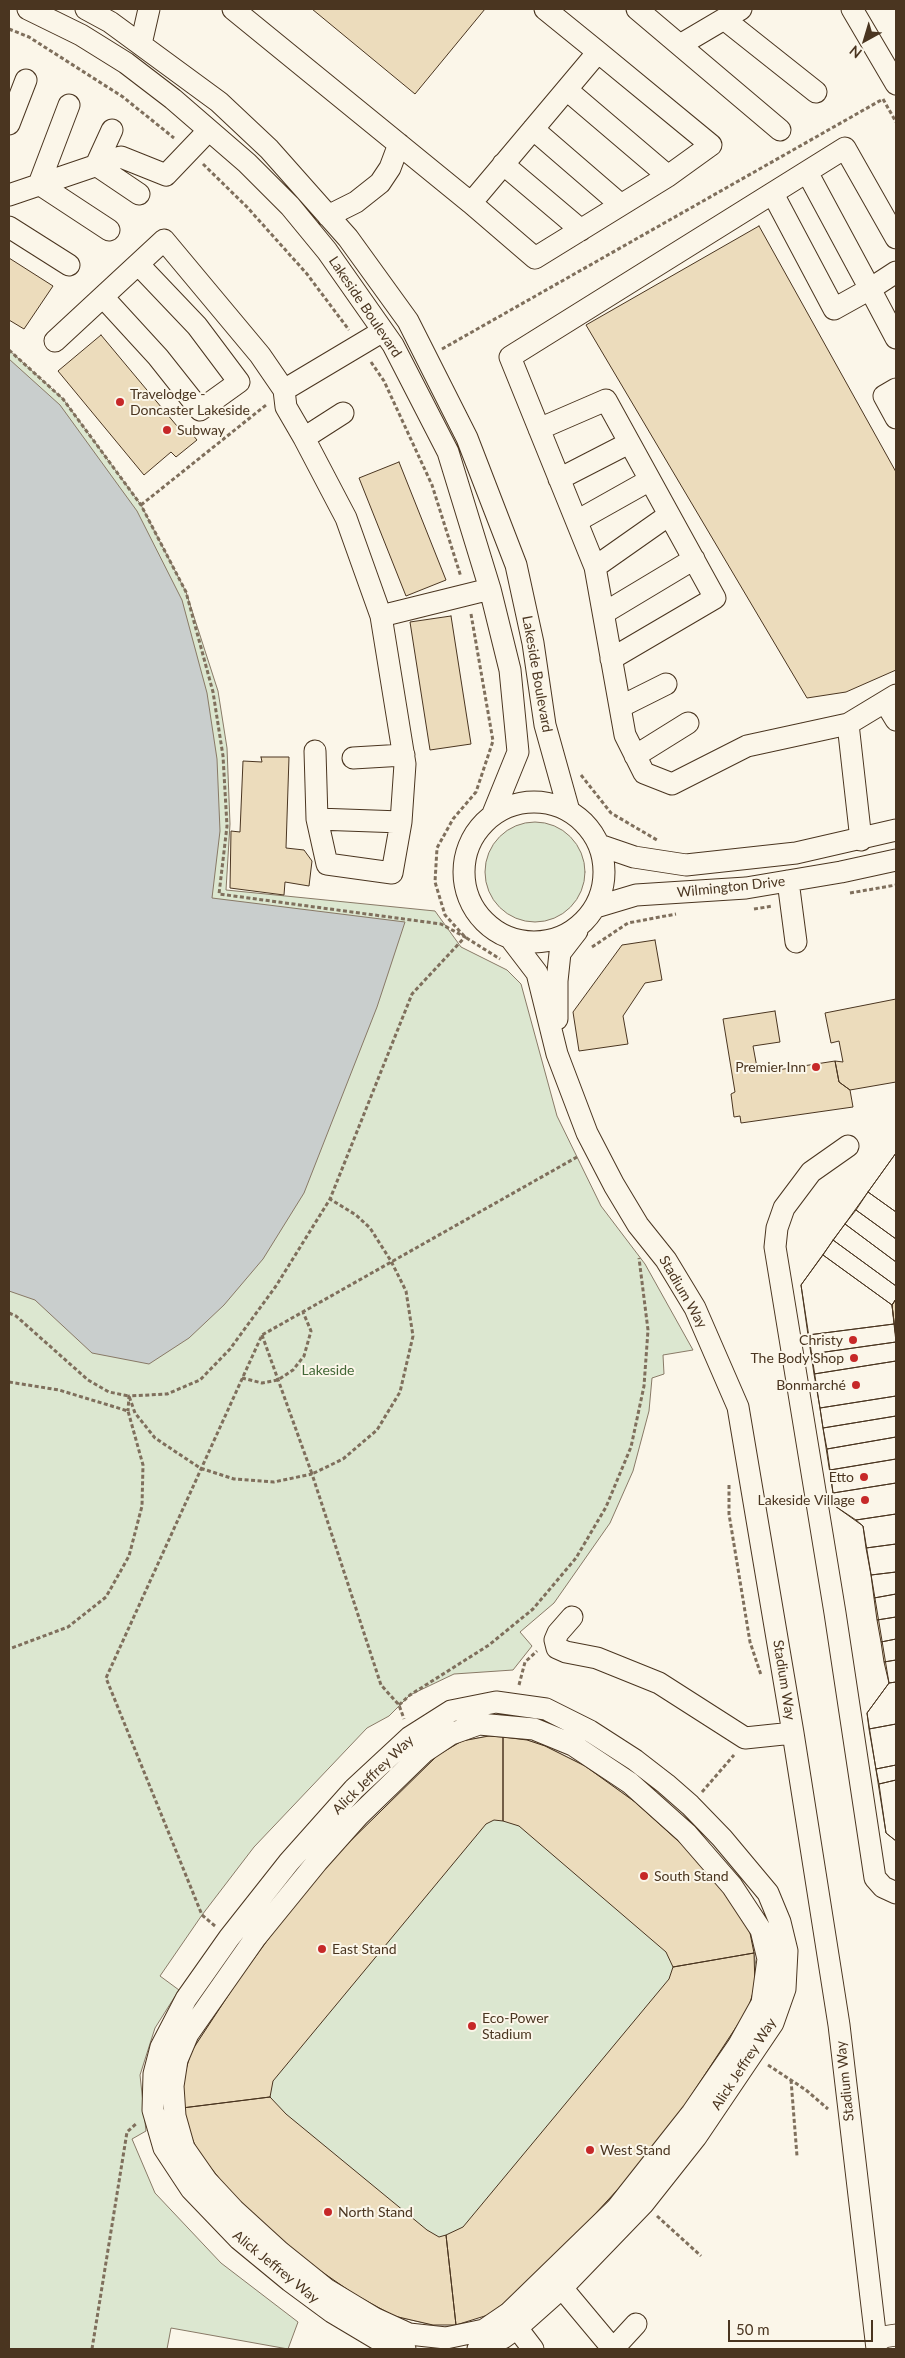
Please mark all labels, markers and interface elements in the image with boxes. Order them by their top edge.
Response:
north arrow [840,15,890,65]
text: N [846,42,865,62]
street label: Lakeside Boulevard [325,253,405,361]
place label: Travelodge - Doncaster Lakeside [130,386,250,418]
marker: Travelodge - Doncaster Lakeside [114,396,126,408]
place label: Subway [177,422,225,438]
marker: Subway [161,424,173,436]
street label: Lakeside Boulevard [518,614,556,734]
street label: Wilmington Drive [676,873,786,901]
place label: Premier Inn [735,1059,806,1075]
marker: Premier Inn [810,1061,822,1073]
street label: Stadium Way [655,1253,711,1331]
place label: Christy [799,1332,843,1348]
marker: Christy [847,1334,859,1346]
place label: The Body Shop [750,1350,844,1366]
marker: The Body Shop [848,1352,860,1364]
park label: Lakeside [302,1362,354,1378]
place label: Bonmarché [776,1377,846,1393]
marker: Bonmarché [850,1379,862,1391]
place label: Etto [829,1469,854,1485]
marker: Etto [858,1471,870,1483]
place label: Lakeside Village [758,1492,855,1508]
marker: Lakeside Village [859,1494,871,1506]
street label: Stadium Way [769,1639,799,1721]
street label: Alick Jeffrey Way [329,1732,417,1818]
place label: South Stand [654,1868,729,1884]
marker: South Stand [638,1870,650,1882]
place label: East Stand [332,1941,397,1957]
marker: East Stand [316,1943,328,1955]
place label: Eco-Power Stadium [482,2010,549,2042]
street label: Alick Jeffrey Way [708,2015,780,2113]
marker: Eco-Power Stadium [466,2020,478,2032]
street label: Stadium Way [832,2040,858,2122]
place label: West Stand [600,2142,671,2158]
marker: West Stand [584,2144,596,2156]
place label: North Stand [338,2204,413,2220]
marker: North Stand [322,2206,334,2218]
street label: Alick Jeffrey Way [229,2227,323,2307]
scale bar [730,2310,875,2342]
text: 50 m [736,2320,770,2338]

